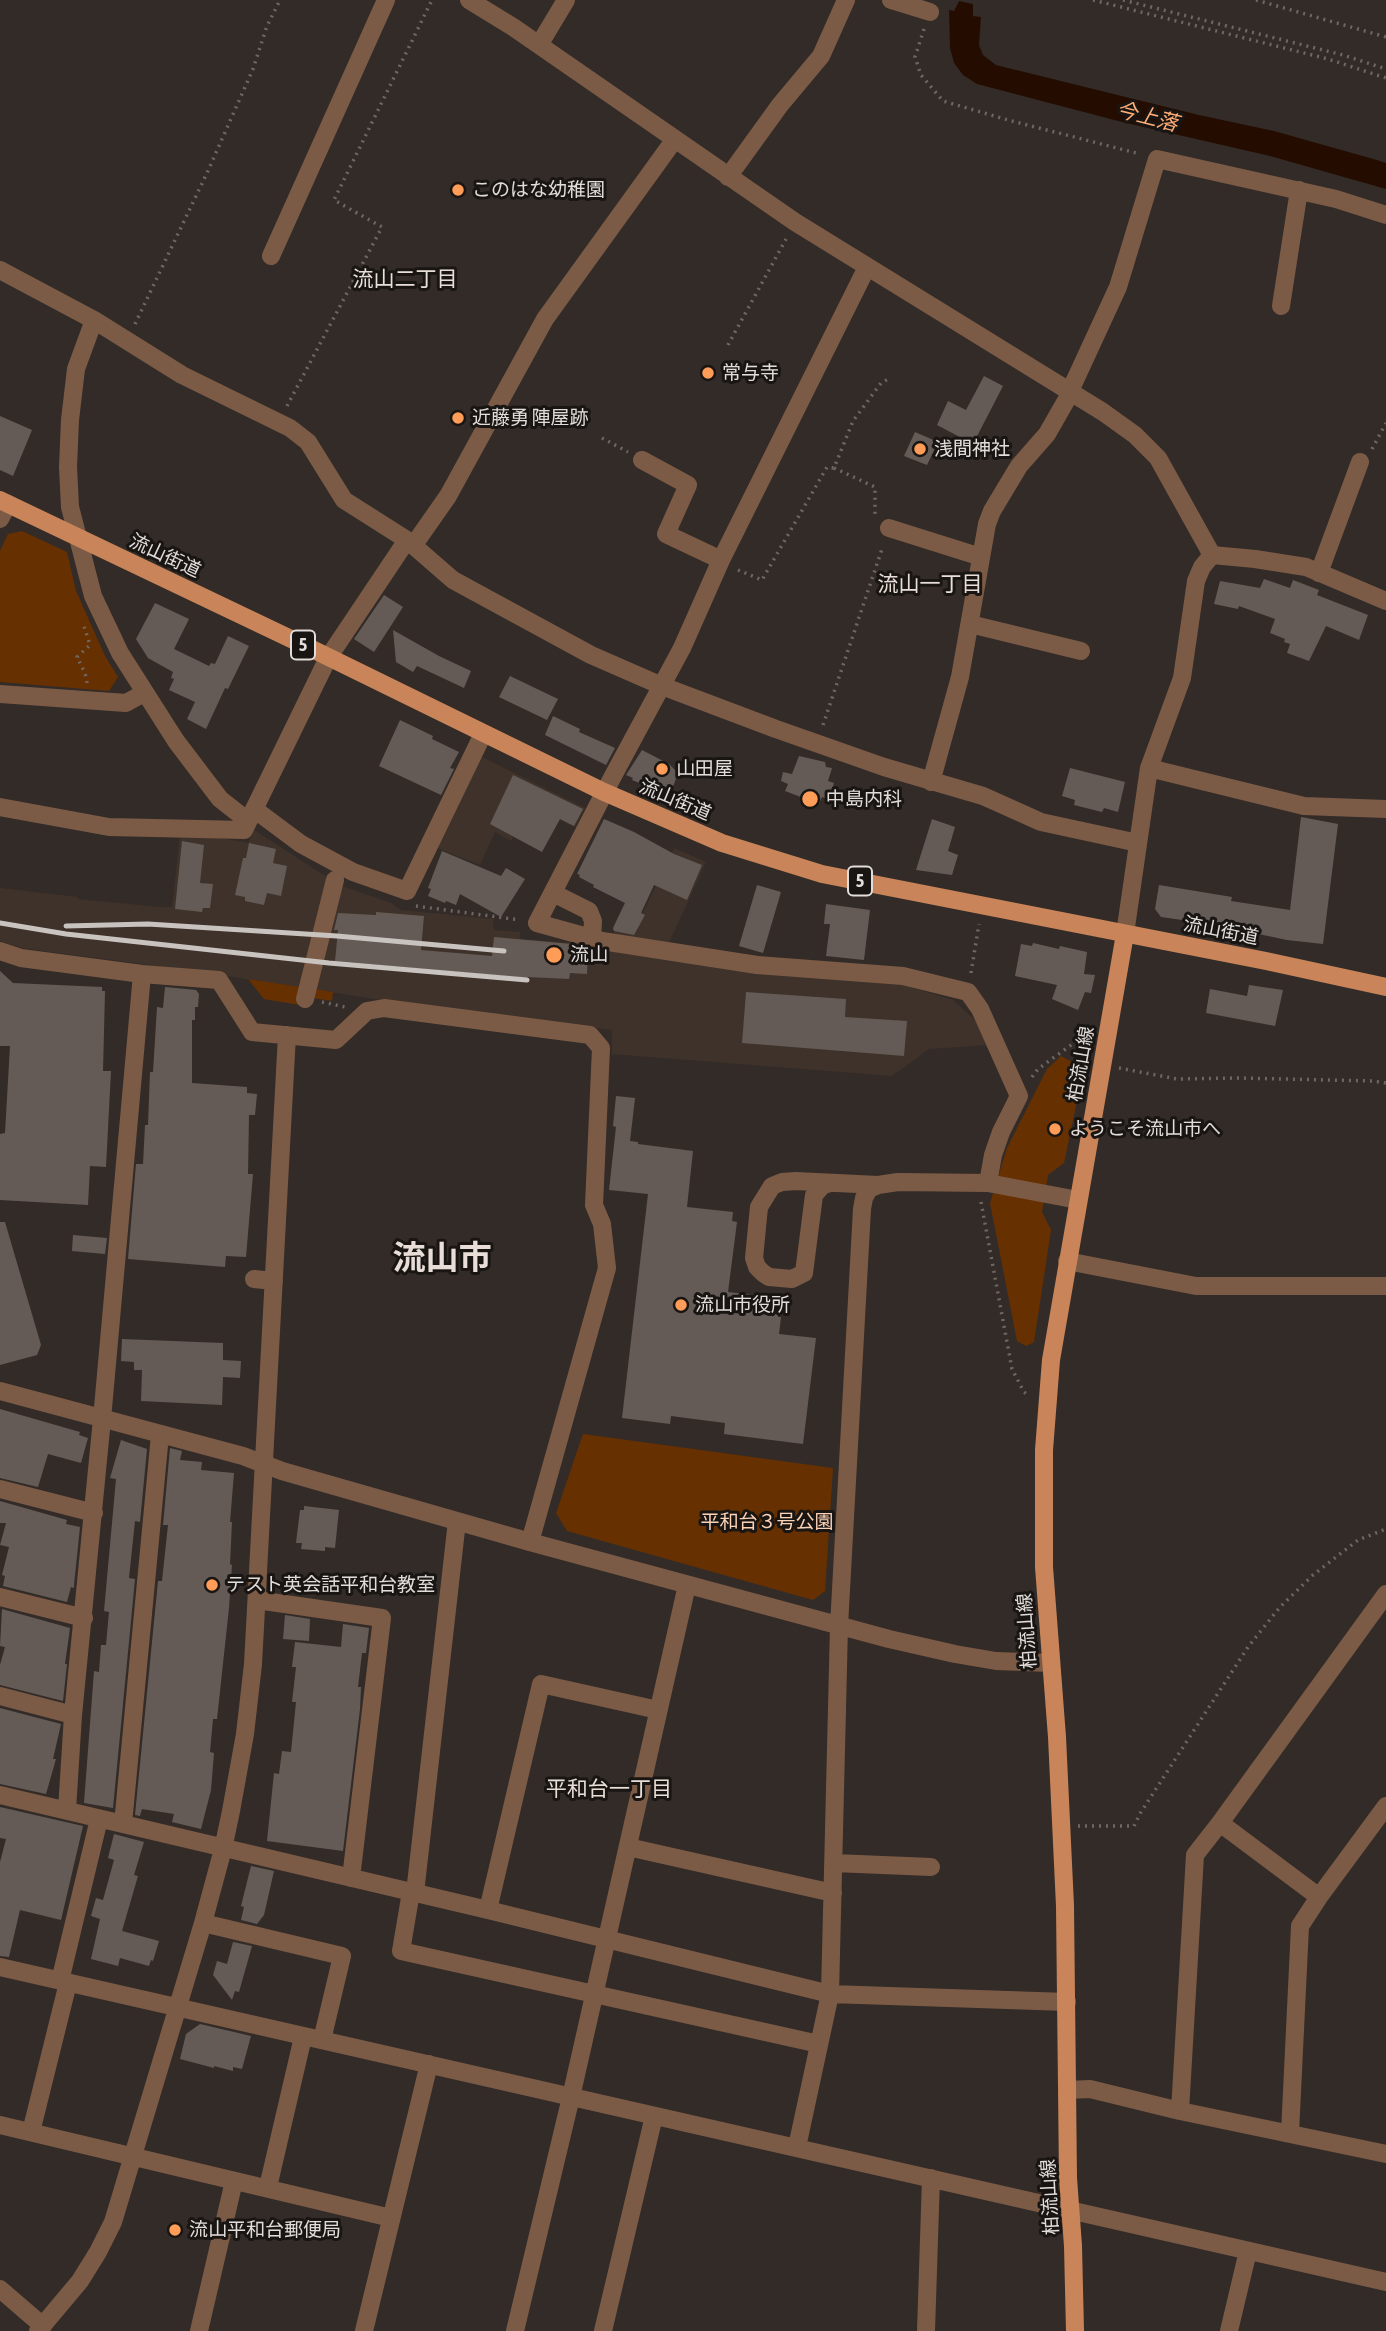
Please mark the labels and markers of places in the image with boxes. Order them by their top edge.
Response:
place label: このはな幼稚園 [472,179,605,201]
marker: このはな幼稚園 [450,182,466,198]
place label: 常与寺 [722,362,779,384]
marker: 常与寺 [700,365,716,381]
place label: 近藤勇 陣屋跡 [472,407,589,429]
marker: 近藤勇 陣屋跡 [450,410,466,426]
place label: 浅間神社 [934,438,1010,460]
marker: 浅間神社 [912,441,928,457]
place label: 山田屋 [676,758,733,780]
marker: 山田屋 [654,761,670,777]
place label: 中島内科 [826,788,902,810]
marker: 中島内科 [800,789,820,809]
place label: 流山 [570,944,608,966]
marker: 流山 [544,945,564,965]
place label: ようこそ流山市へ [1069,1118,1221,1140]
marker: ようこそ流山市へ [1047,1121,1063,1137]
place label: 流山市役所 [695,1294,790,1316]
marker: 流山市役所 [673,1297,689,1313]
place label: テスト英会話平和台教室 [226,1574,435,1596]
marker: テスト英会話平和台教室 [204,1577,220,1593]
place label: 流山平和台郵便局 [189,2219,341,2241]
marker: 流山平和台郵便局 [167,2222,183,2238]

